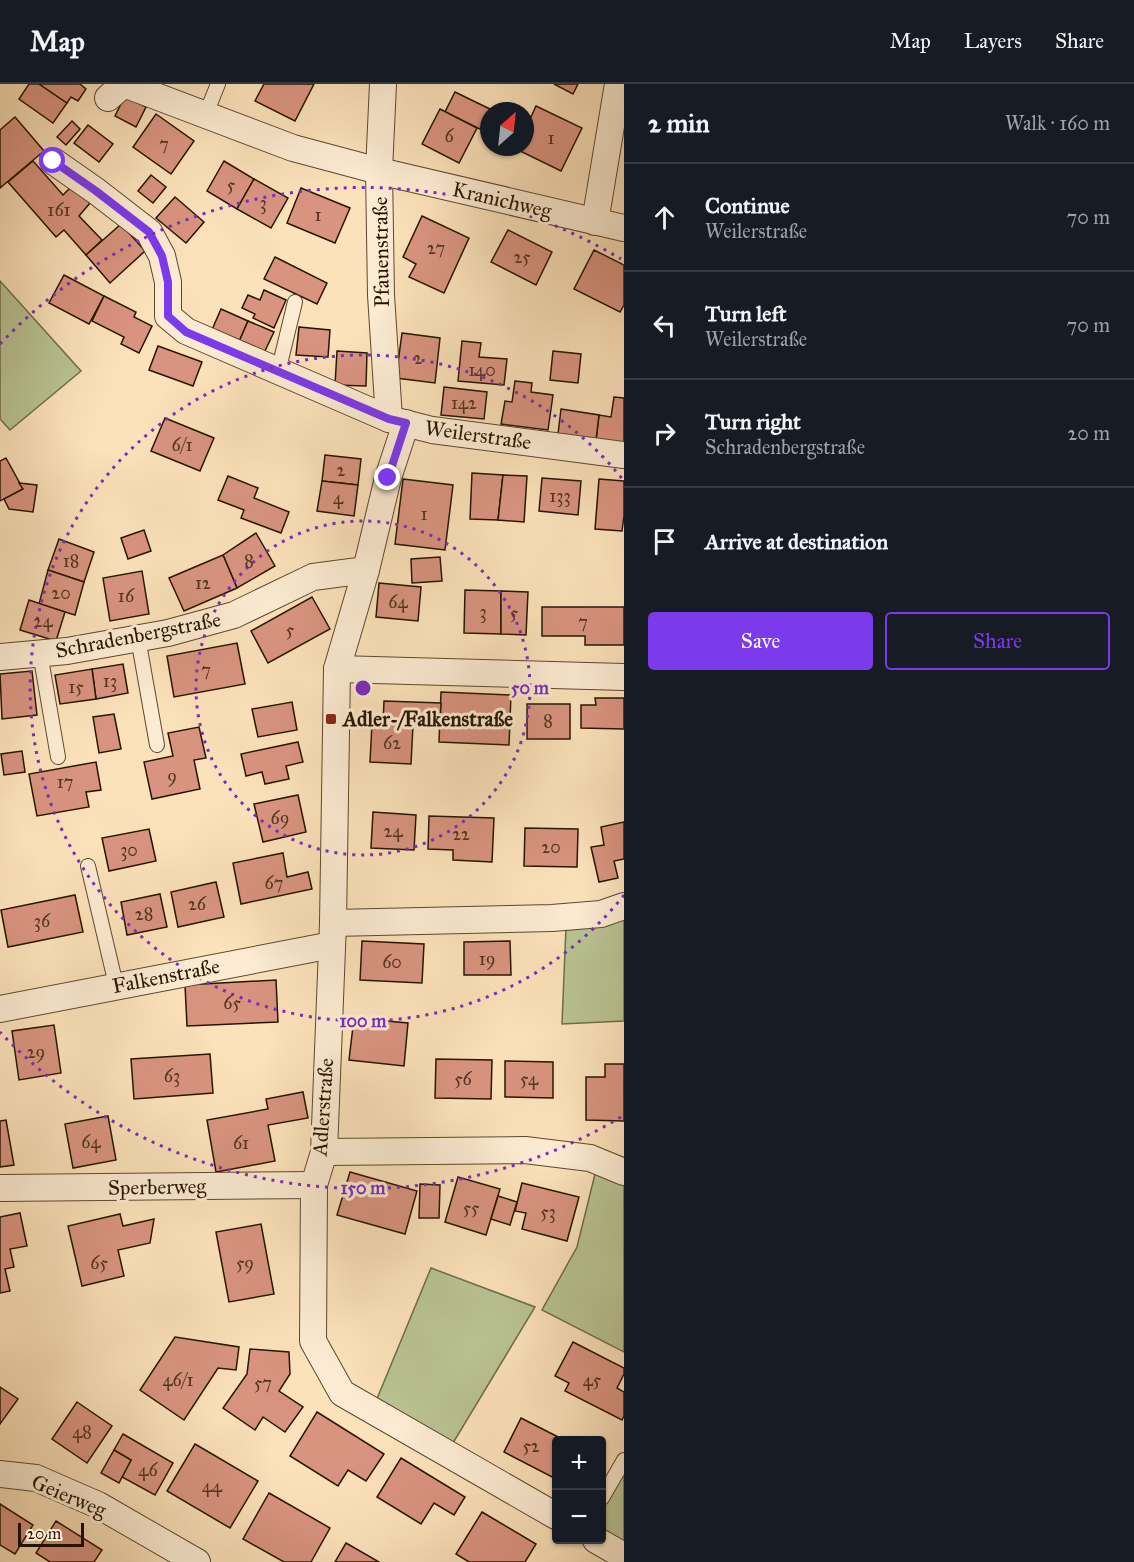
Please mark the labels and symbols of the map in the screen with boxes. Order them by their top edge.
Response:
north arrow [480,102,534,156]
house number: 6 [444,125,454,147]
house number: 1 [547,127,555,149]
house number: 7 [159,133,169,155]
route start [39,147,65,173]
house number: 5 [227,174,236,196]
street label: Kranichweg [450,176,554,224]
house number: 3 [259,192,267,214]
street label: Pfauenstraße [367,196,395,308]
house number: 161 [47,199,71,221]
house number: 1 [314,204,322,226]
house number: 27 [427,237,445,259]
house number: 25 [513,246,531,268]
house number: 2 [414,347,423,369]
house number: 140 [468,359,496,381]
house number: 142 [451,392,477,414]
street label: Weilerstraße [423,415,533,455]
house number: 6/1 [171,434,193,456]
house number: 2 [337,459,346,481]
route end [374,464,400,490]
house number: 133 [549,485,571,507]
house number: 4 [333,487,344,509]
house number: 1 [420,503,428,525]
house number: 18 [63,550,79,572]
house number: 8 [244,550,254,572]
house number: 12 [195,572,211,594]
house number: 20 [51,582,71,604]
house number: 16 [118,585,135,607]
house number: 64 [388,591,409,613]
house number: 3 [479,601,487,623]
house number: 5 [510,602,519,624]
street label: Schradenbergstraße [53,606,223,664]
house number: 24 [34,610,53,632]
house number: 7 [578,611,588,633]
house number: 5 [286,619,295,641]
house number: 7 [201,659,211,681]
house number: 13 [103,670,117,692]
house number: 15 [68,676,84,698]
text: 50 m [511,677,550,699]
centre of rings [353,678,373,698]
place label: Adler-/Falkenstraße [341,706,513,732]
house number: 8 [543,710,553,732]
marker: Adler-/Falkenstraße [324,712,338,726]
house number: 62 [383,732,401,754]
house number: 9 [167,765,177,787]
house number: 17 [57,771,73,793]
house number: 69 [271,807,289,829]
house number: 24 [384,820,403,842]
house number: 22 [452,823,470,845]
house number: 20 [541,836,561,858]
house number: 30 [120,839,138,861]
house number: 67 [265,872,283,894]
house number: 26 [188,893,207,915]
house number: 28 [135,903,153,925]
house number: 36 [34,910,51,932]
house number: 19 [479,948,495,970]
house number: 60 [382,951,402,973]
street label: Falkenstraße [110,953,222,999]
house number: 65 [223,992,241,1014]
text: 100 m [340,1010,387,1032]
house number: 29 [27,1041,45,1063]
street label: Adlerstraße [307,1057,339,1158]
house number: 63 [164,1065,180,1087]
house number: 56 [454,1068,473,1090]
house number: 54 [520,1068,539,1090]
house number: 64 [81,1131,102,1153]
house number: 61 [233,1132,249,1154]
street label: Sperberweg [108,1173,207,1201]
text: 150 m [341,1177,386,1199]
house number: 55 [463,1197,480,1219]
house number: 53 [540,1201,556,1223]
house number: 65 [90,1252,108,1274]
house number: 59 [236,1252,254,1274]
house number: 46/1 [162,1369,194,1391]
house number: 45 [583,1369,602,1391]
house number: 57 [254,1372,272,1394]
house number: 48 [72,1421,92,1443]
house number: 52 [522,1435,540,1457]
house number: 46 [138,1459,158,1481]
street label: Geierweg [28,1469,110,1523]
house number: 44 [202,1475,223,1497]
scale bar [18,1520,84,1548]

